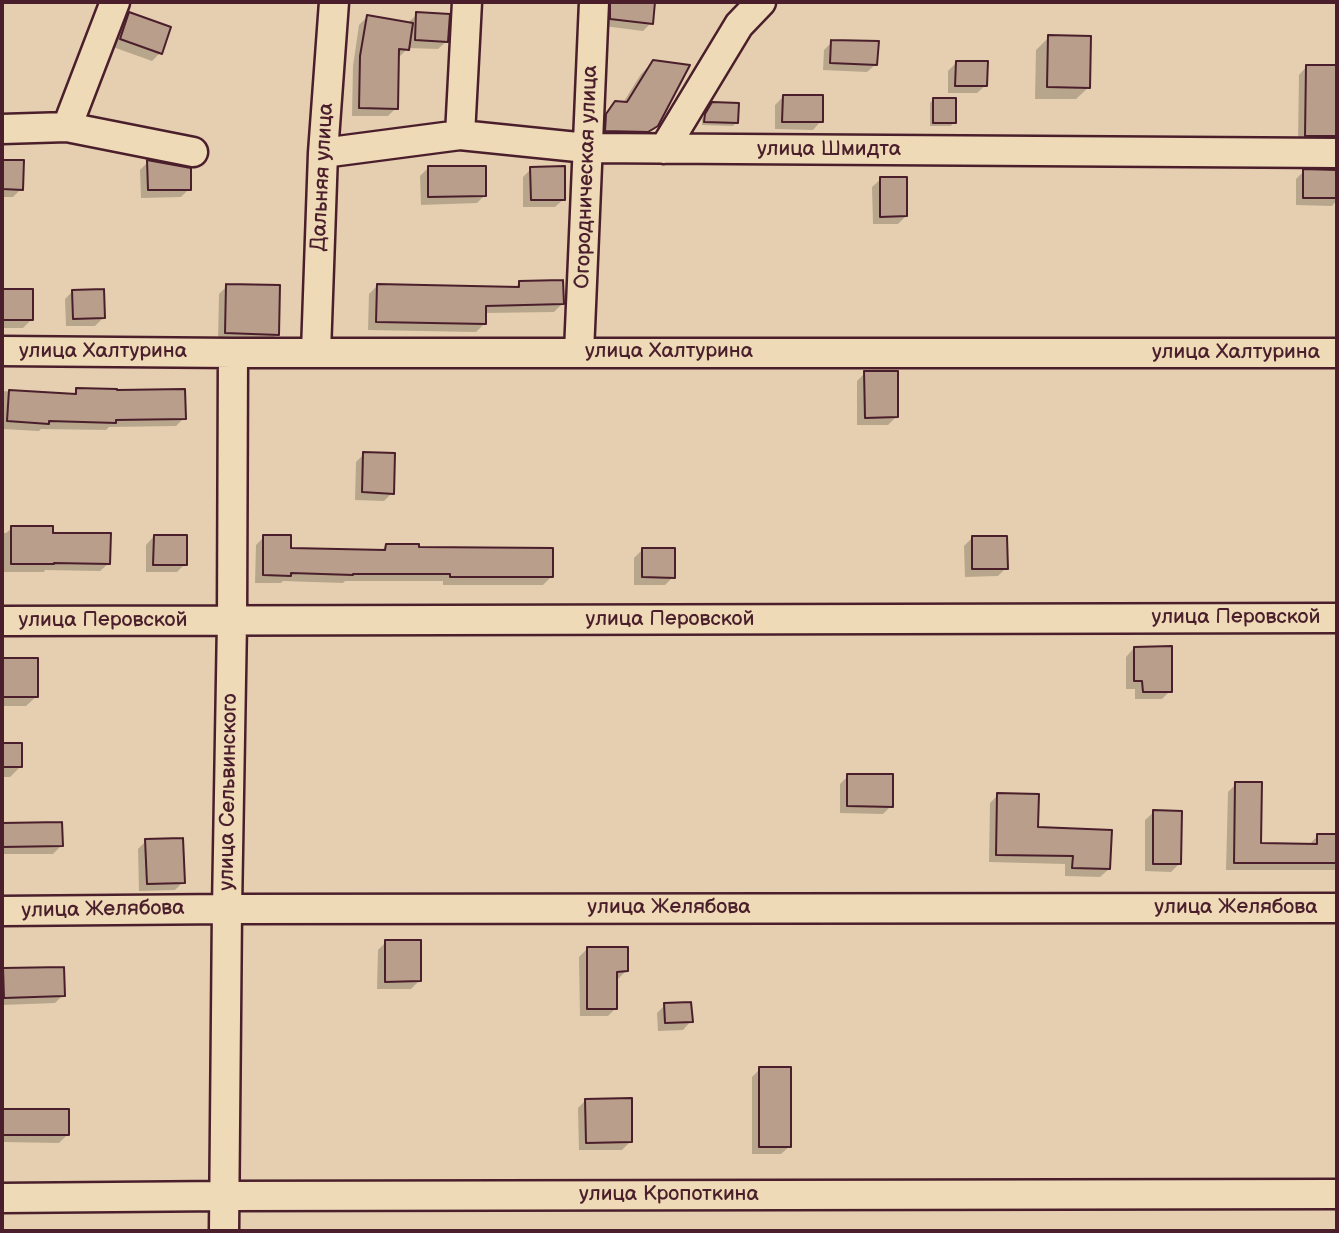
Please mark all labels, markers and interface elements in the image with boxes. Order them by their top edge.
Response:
street label: Огородническая улица [571,65,603,289]
street label: Дальняя улица [307,102,339,252]
street label: улица Шмидта [757,137,901,163]
street label: улица Халтурина [19,339,187,365]
street label: улица Халтурина [585,339,753,365]
street label: улица Халтурина [1152,340,1320,366]
street label: улица Перовской [1151,605,1321,631]
street label: улица Перовской [585,607,755,633]
street label: улица Перовской [18,608,188,634]
street label: улица Сельвинского [215,693,243,891]
street label: улица Желябова [587,895,751,921]
street label: улица Желябова [1154,895,1318,921]
street label: улица Желябова [21,896,185,924]
street label: улица Кропоткина [579,1182,759,1208]

